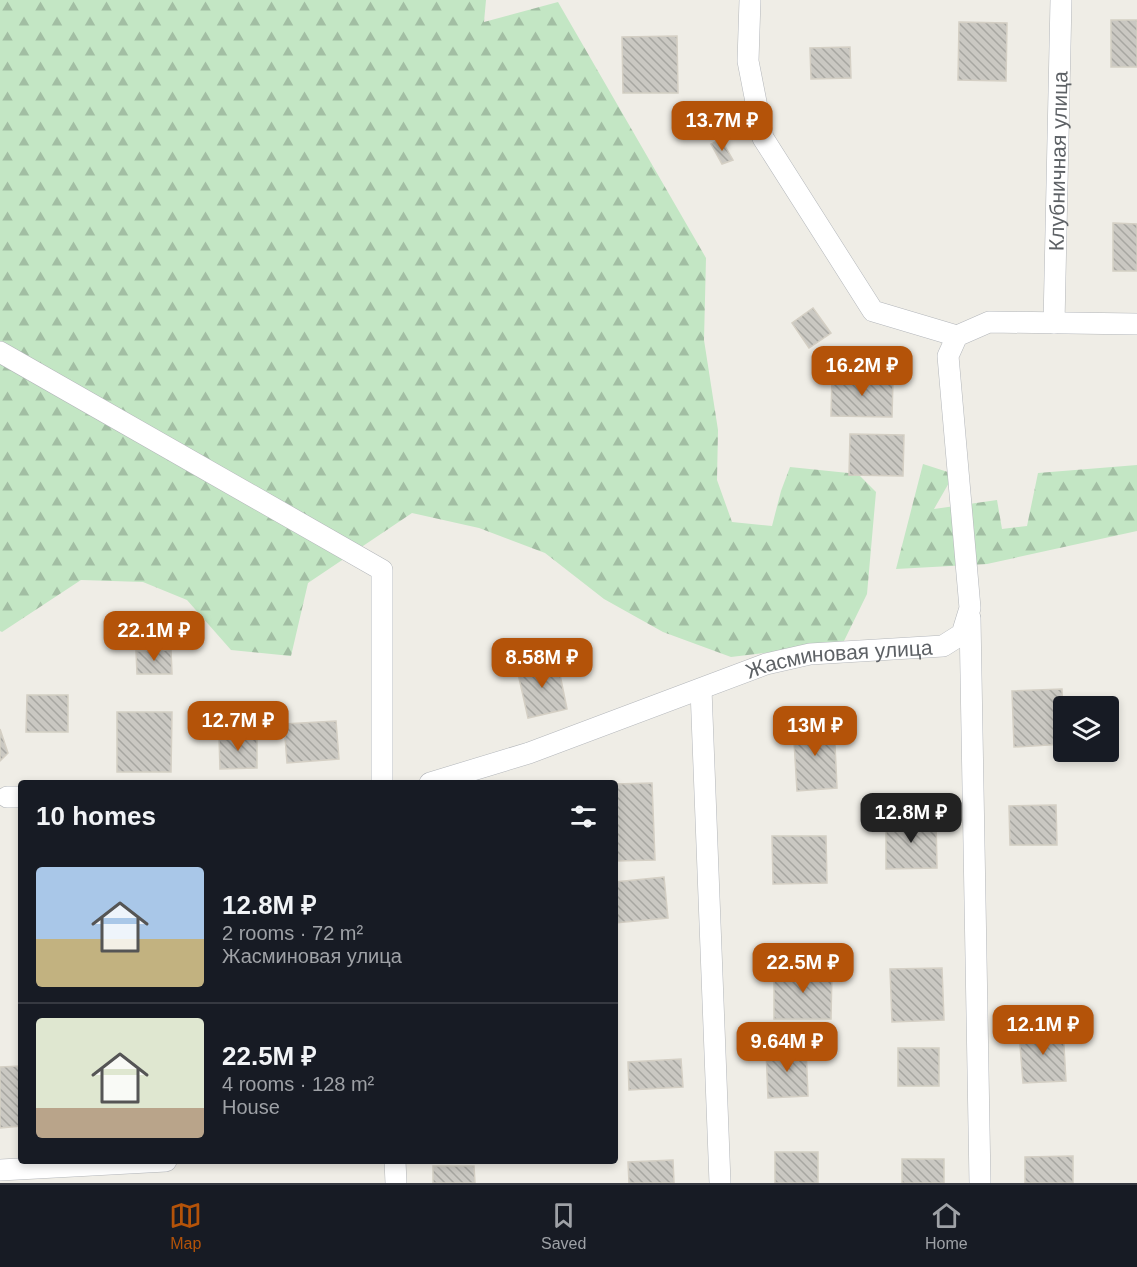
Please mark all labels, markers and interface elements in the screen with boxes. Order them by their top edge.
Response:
street label: Клубничная улица [1044,71,1071,251]
pin: 13.7M ₽ [667,101,777,152]
text: 13.7M ₽ [686,109,758,131]
pin: 16.2M ₽ [807,346,917,397]
text: 16.2M ₽ [826,354,898,376]
pin: 22.1M ₽ [99,611,209,662]
text: 22.1M ₽ [118,619,190,641]
street label: Жасминовая улица [742,635,933,682]
pin: 8.58M ₽ [487,638,597,689]
text: 8.58M ₽ [506,646,578,668]
map controls [1053,696,1119,762]
button: layers [1053,696,1119,762]
pin: 12.7M ₽ [183,701,293,752]
pin: 13M ₽ [773,706,857,757]
text: 12.7M ₽ [202,709,274,731]
text: 13M ₽ [787,714,843,736]
pin: 12.8M ₽ [856,793,966,844]
icon: filters [567,800,600,833]
text: 10 homes [36,801,156,831]
text: 12.8M ₽ [875,801,947,823]
text: 12.8M ₽ [222,890,317,920]
icon: home [84,891,156,963]
text: 2 rooms · 72 m² [222,922,363,944]
pin: 22.5M ₽ [748,943,858,994]
text: Жасминовая улица [222,945,402,967]
text: 22.5M ₽ [767,951,839,973]
pin: 12.1M ₽ [988,1005,1098,1056]
text: 12.1M ₽ [1007,1013,1079,1035]
pin: 9.64M ₽ [732,1022,842,1073]
text: 9.64M ₽ [751,1030,823,1052]
text: 22.5M ₽ [222,1041,317,1071]
icon: home [84,1042,156,1114]
text: 4 rooms · 128 m² [222,1073,374,1095]
text: House [222,1096,280,1118]
tab: Map [169,1199,202,1253]
tab: Saved [541,1199,586,1253]
tab: Home [925,1199,968,1253]

